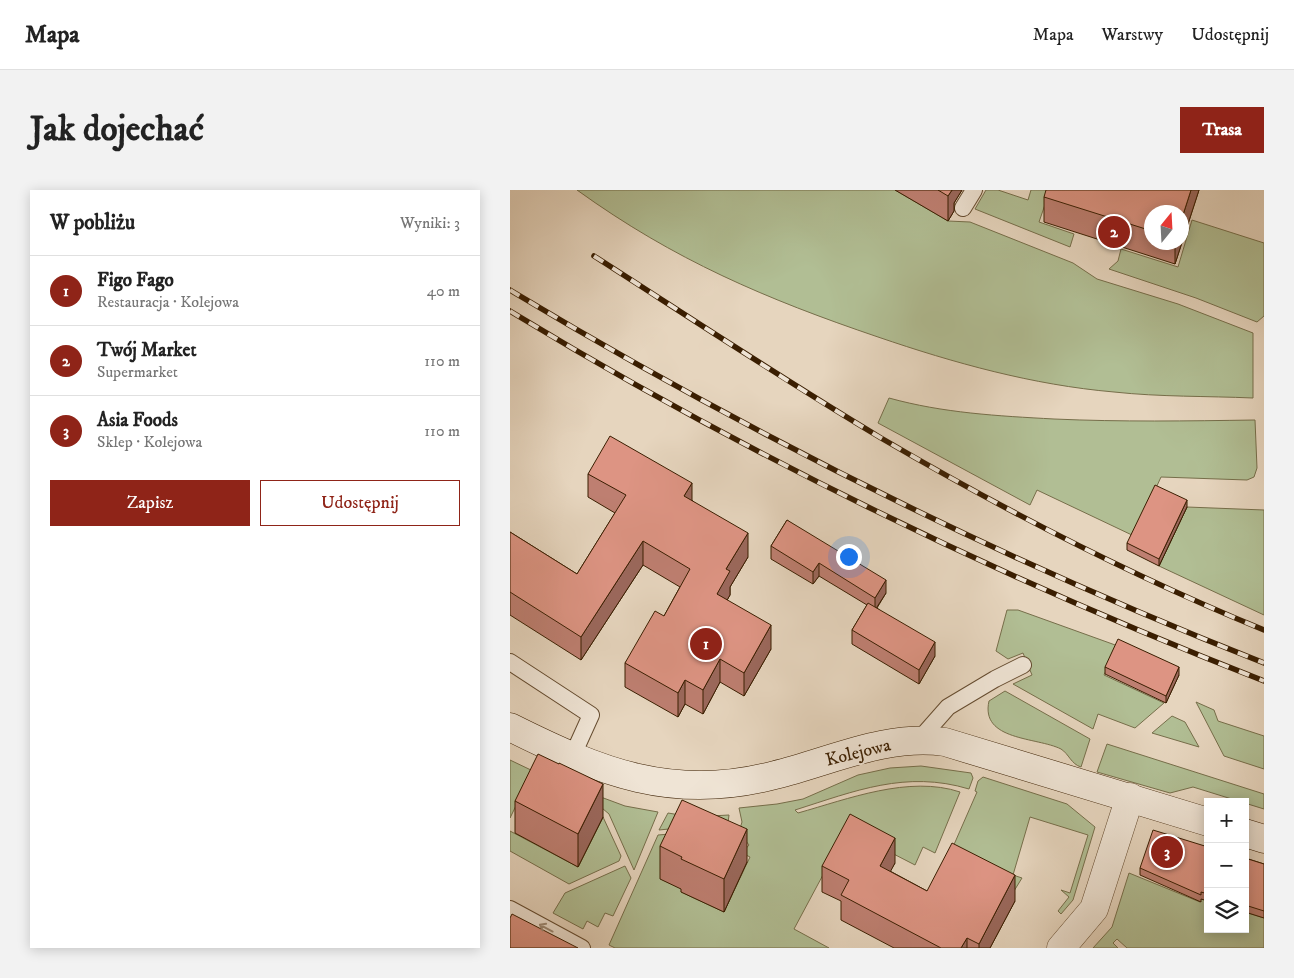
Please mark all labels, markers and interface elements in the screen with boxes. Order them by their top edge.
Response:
text: Mapa [25,20,79,50]
text: Mapa [1033,24,1074,46]
text: Warstwy [1102,24,1163,46]
text: Udostępnij [1191,24,1269,46]
button: Trasa [1180,107,1264,153]
text: Jak dojechać [30,108,204,152]
north arrow [1144,205,1189,250]
text: W pobliżu [50,210,135,236]
text: Wyniki: 3 [400,213,460,233]
pin: 2 [1098,213,1130,251]
text: Figo Fago [97,269,174,292]
text: 1 [63,281,69,301]
text: 40 m [427,281,460,301]
text: Restauracja · Kolejowa [97,292,239,312]
text: Twój Market [97,339,197,362]
text: 2 [62,351,70,371]
text: 110 m [424,351,460,371]
text: Supermarket [97,362,178,382]
text: Asia Foods [97,409,178,432]
text: 3 [63,421,69,441]
text: 110 m [424,421,460,441]
text: Sklep · Kolejowa [97,432,202,452]
button: Zapisz [50,480,250,526]
button: Udostępnij [260,480,460,526]
your location [836,544,862,570]
pin: 1 [690,625,722,663]
street label: Kolejowa [823,734,893,772]
map controls [1204,798,1249,933]
button: + [1204,798,1249,843]
pin: 3 [1151,833,1183,871]
button: − [1204,843,1249,888]
button: layers [1204,888,1249,933]
one-way arrow [540,923,554,933]

